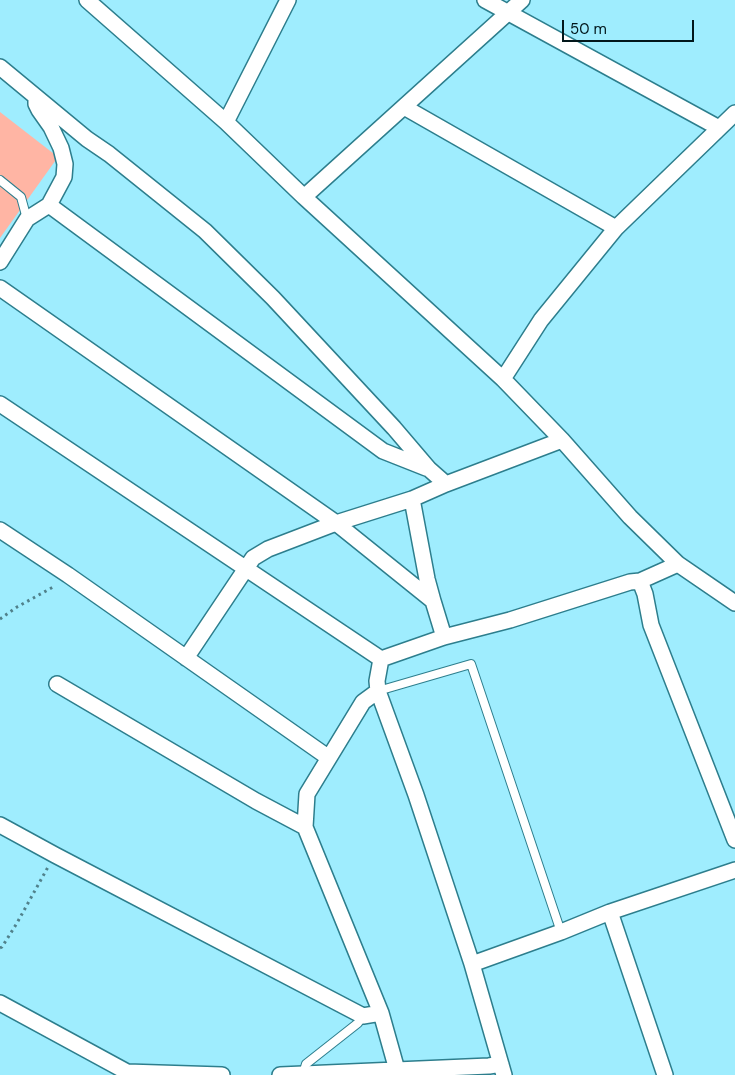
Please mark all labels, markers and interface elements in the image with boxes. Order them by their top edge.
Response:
scale bar [565,10,698,42]
text: 50 m [570,19,607,39]

